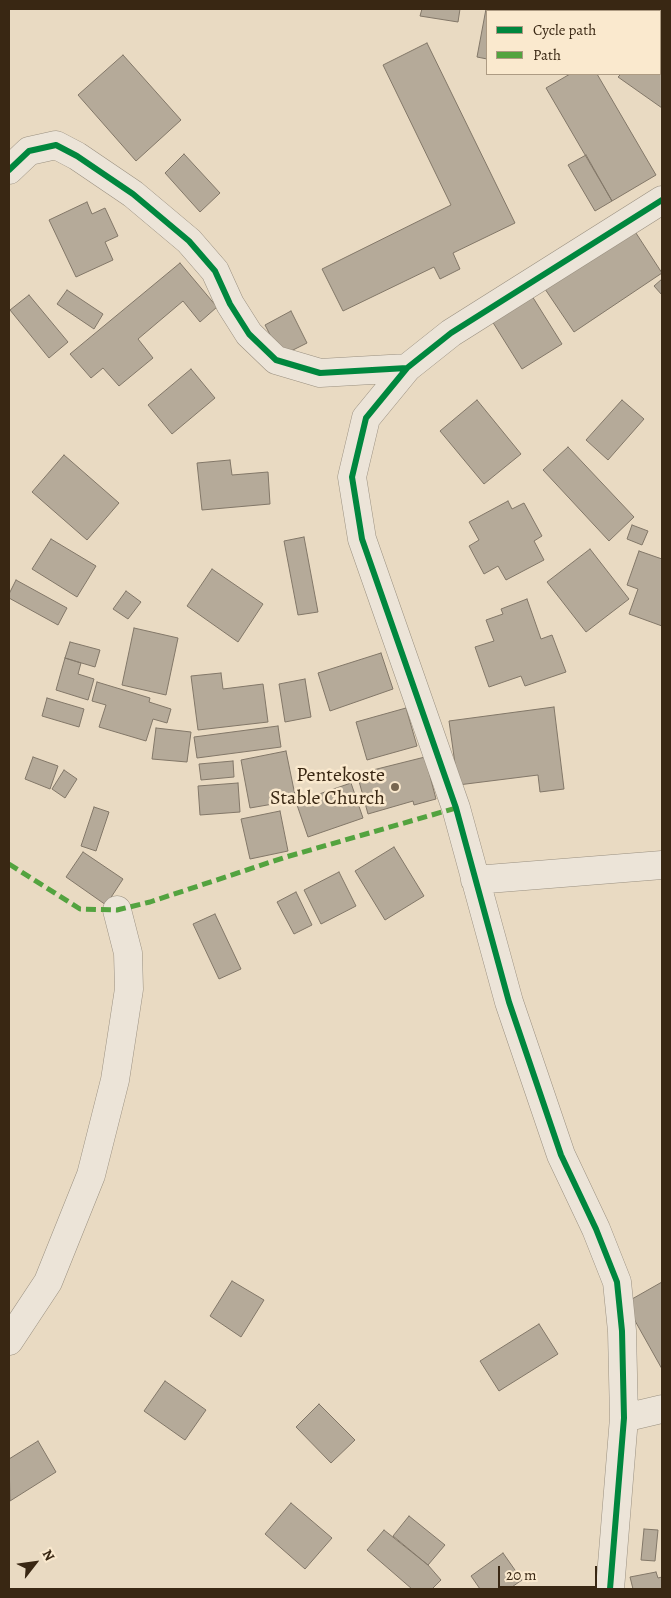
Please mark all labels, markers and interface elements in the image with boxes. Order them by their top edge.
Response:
legend [486,10,661,75]
text: Cycle path [533,20,596,40]
text: Path [533,45,561,65]
place label: Pentekoste Stable Church [270,764,385,811]
marker: Pentekoste Stable Church [389,781,401,793]
north arrow [10,1538,60,1588]
text: N [38,1546,59,1564]
scale bar [501,1556,600,1588]
text: 20 m [506,1565,537,1585]

